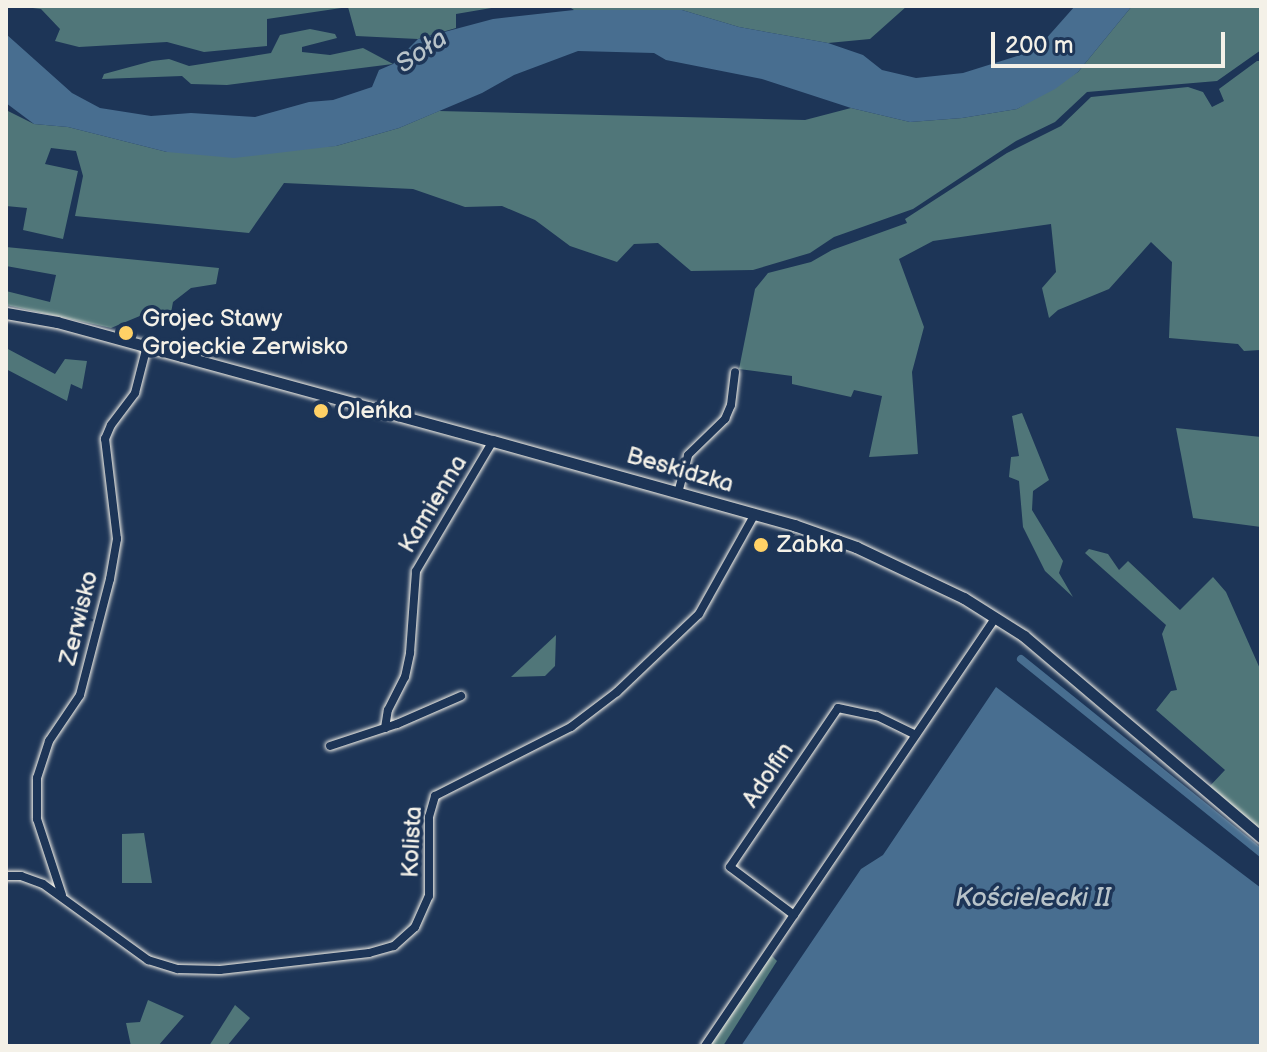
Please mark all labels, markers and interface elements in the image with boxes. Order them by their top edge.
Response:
scale bar [995,16,1229,66]
water label: Soła [390,23,454,81]
text: 200 m [1005,31,1074,60]
place label: Grojec Stawy Grojeckie Zerwisko [142,305,348,361]
marker: Grojec Stawy Grojeckie Zerwisko [117,324,135,342]
place label: Oleńka [337,397,413,425]
marker: Oleńka [312,402,330,420]
street label: Beskidzka [623,441,737,499]
street label: Kamienna [393,450,473,558]
place label: Zabka [777,531,844,559]
marker: Zabka [752,536,770,554]
street label: Zerwisko [53,568,105,668]
street label: Adolfin [736,737,800,813]
street label: Kolista [396,805,428,879]
water label: Kościelecki II [955,883,1111,915]

